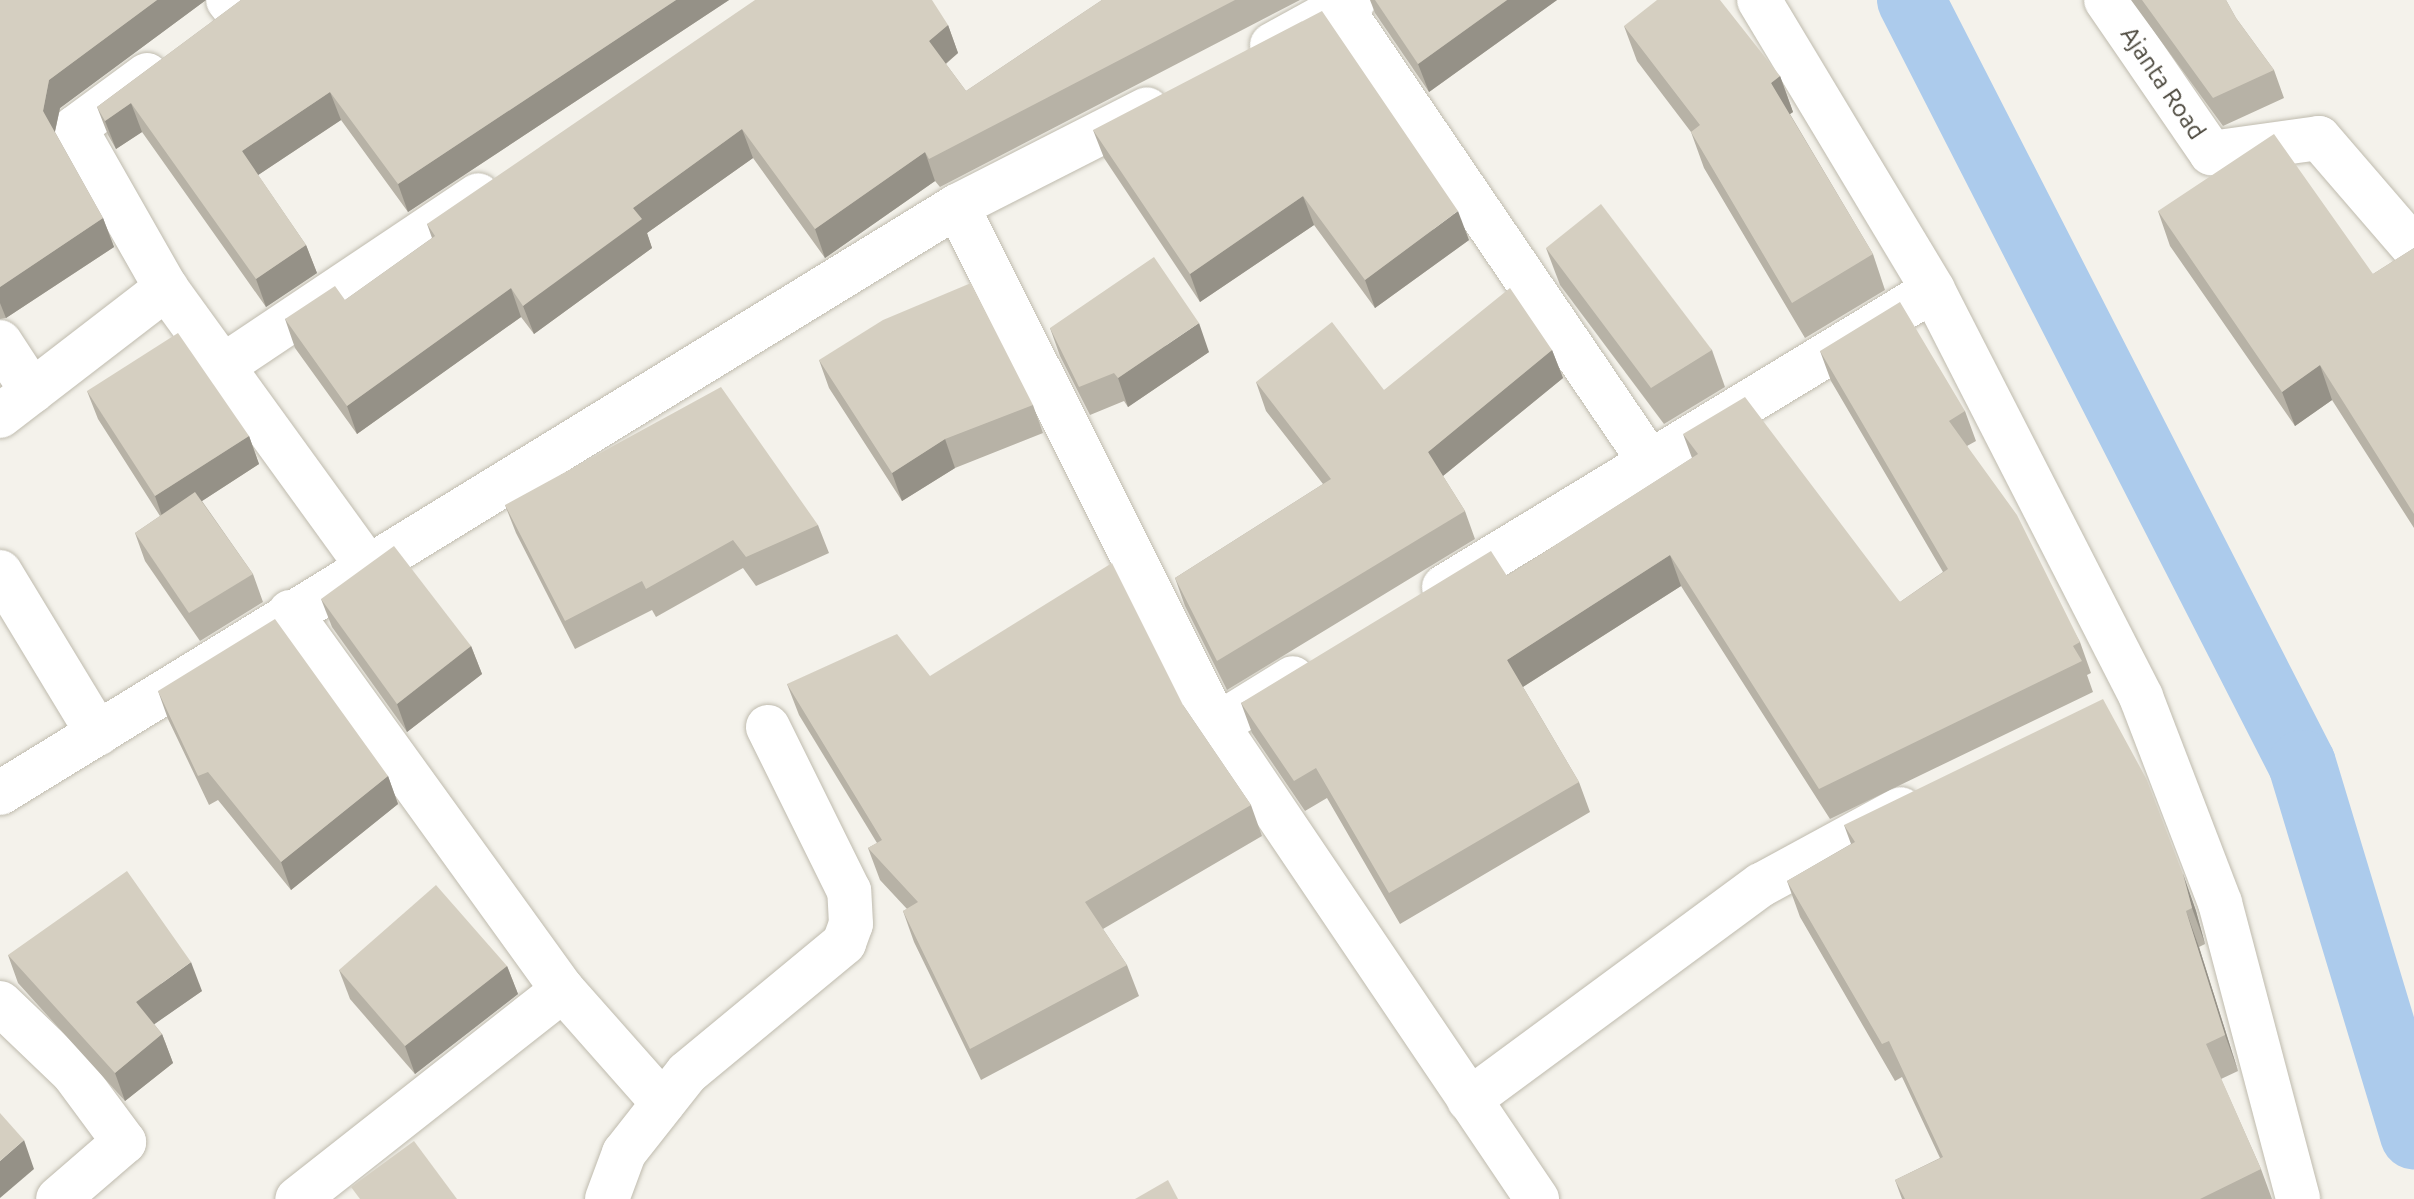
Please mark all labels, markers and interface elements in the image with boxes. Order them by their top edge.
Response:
street label: Ajanta Road [2115,21,2211,145]

